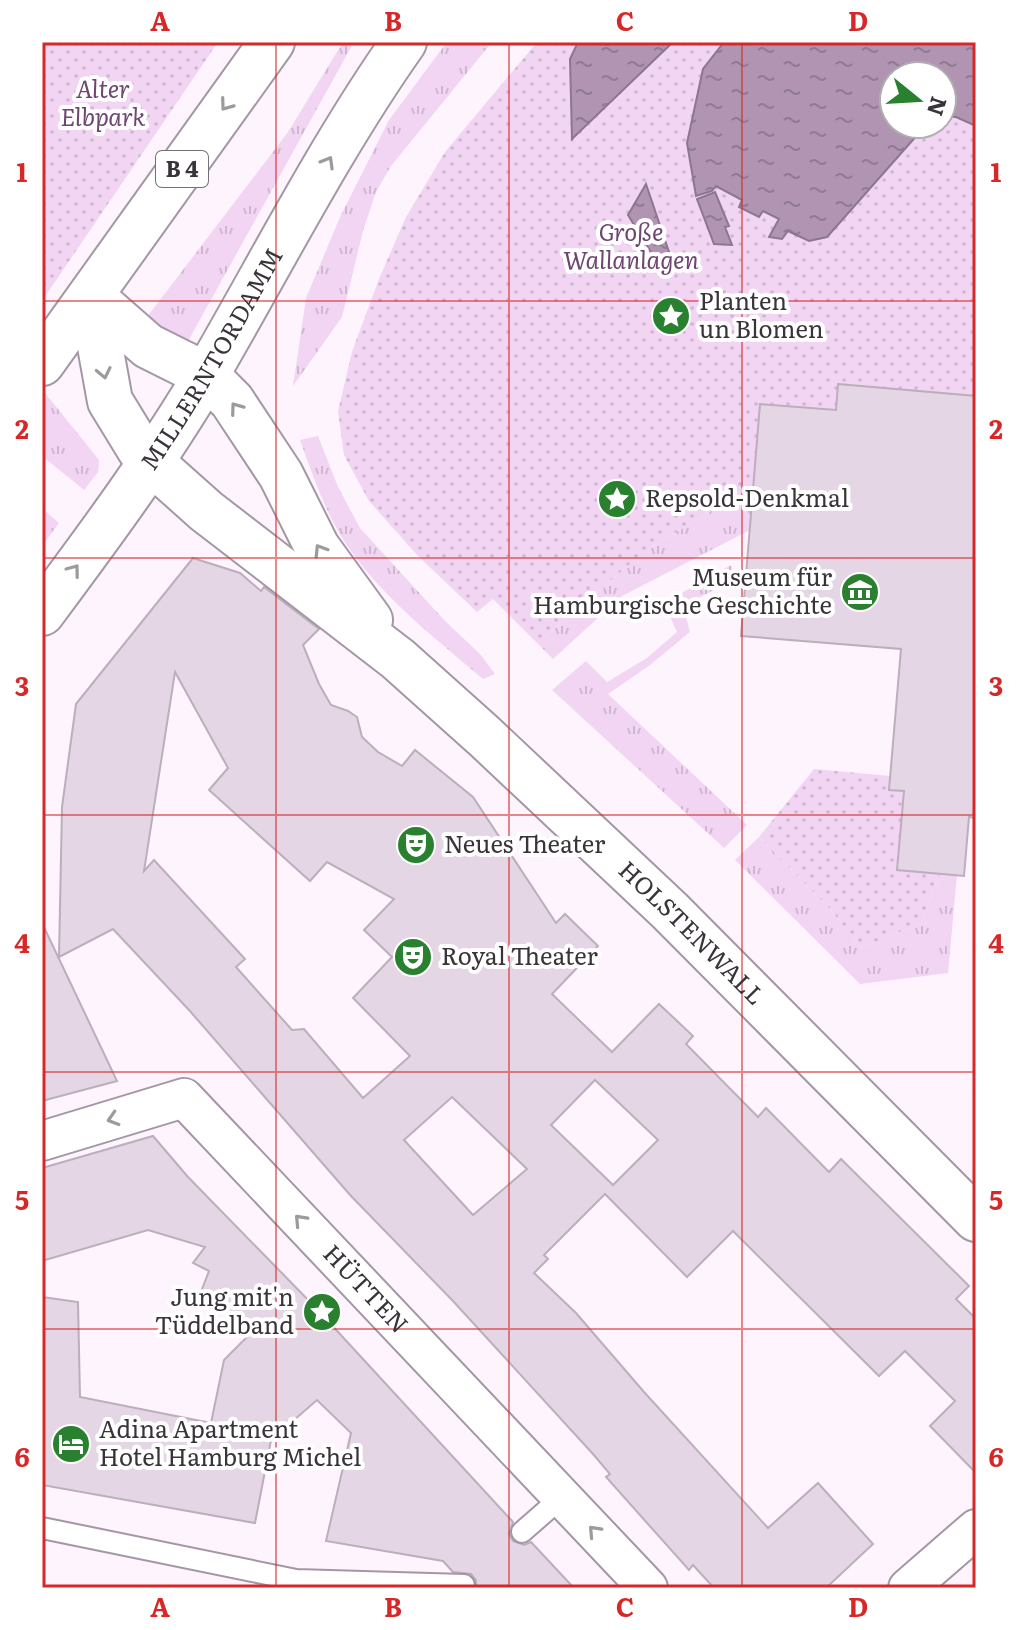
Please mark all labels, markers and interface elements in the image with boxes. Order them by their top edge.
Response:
text: A [150,0,170,39]
text: B [384,0,402,39]
text: C [616,0,634,39]
text: D [848,0,868,39]
north arrow [878,60,958,140]
park label: Alter Elbpark [61,70,146,133]
text: N [920,93,957,121]
one-way arrow [222,97,236,111]
text: 1 [17,151,28,190]
road number: B 4 [156,151,208,187]
text: 1 [991,151,1002,190]
one-way arrow [318,156,334,171]
park label: Große Wallanlagen [563,213,699,276]
street label: MILLERNTORDAMM [130,240,290,476]
place label: Planten un Blomen [699,282,824,345]
place icon: Planten un Blomen [650,295,692,337]
one-way arrow [95,365,112,379]
one-way arrow [231,402,246,417]
text: 2 [15,408,29,447]
text: 2 [989,408,1003,447]
place icon: Repsold-Denkmal [596,478,638,520]
place label: Repsold-Denkmal [645,479,849,514]
one-way arrow [315,544,330,558]
place label: Museum für Hamburgische Geschichte [533,558,833,621]
one-way arrow [65,564,79,579]
museum icon: Museum für Hamburgische Geschichte [839,571,881,613]
text: 3 [15,665,29,704]
text: 3 [989,665,1003,704]
theatre icon: Neues Theater [395,824,437,866]
place label: Neues Theater [444,825,606,860]
street label: HOLSTENWALL [612,852,774,1011]
text: 4 [14,922,30,961]
text: 4 [988,922,1004,961]
theatre icon: Royal Theater [392,936,434,978]
place label: Royal Theater [441,937,599,972]
one-way arrow [107,1110,121,1126]
text: 5 [15,1179,29,1218]
text: 5 [989,1179,1003,1218]
one-way arrow [295,1215,309,1230]
street label: HÜTTEN [316,1236,418,1340]
place label: Jung mit'n Tüddelband [155,1278,294,1341]
place icon: Jung mit'n Tüddelband [301,1291,343,1333]
place label: Adina Apartment Hotel Hamburg Michel [99,1410,361,1473]
hotel icon: Adina Apartment Hotel Hamburg Michel [50,1423,92,1465]
text: 6 [14,1436,30,1475]
text: 6 [988,1436,1004,1475]
one-way arrow [590,1526,604,1541]
text: A [150,1586,170,1625]
text: B [384,1586,402,1625]
text: C [616,1586,634,1625]
text: D [848,1586,868,1625]

